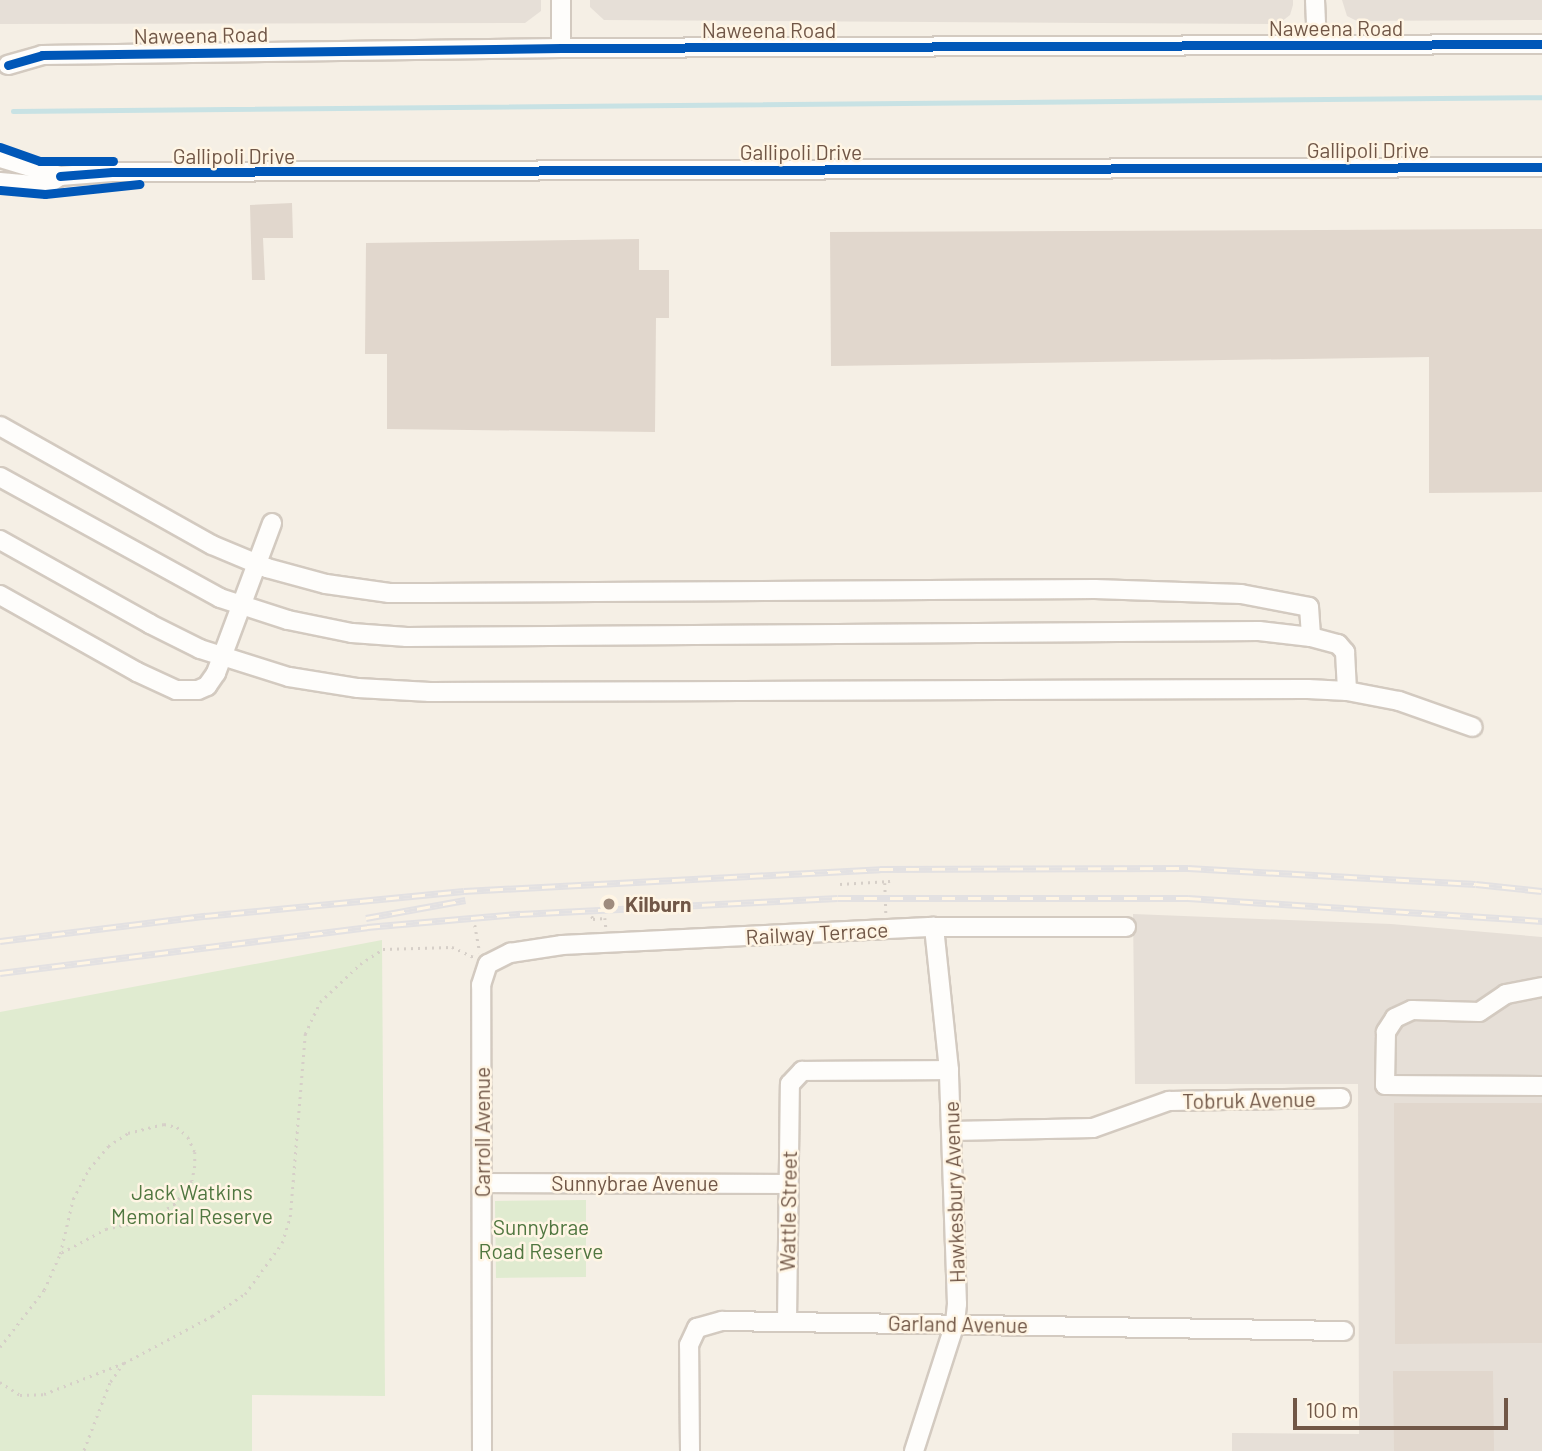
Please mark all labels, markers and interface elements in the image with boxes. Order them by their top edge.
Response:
street label: Naweena Road [1269,15,1403,41]
street label: Naweena Road [702,17,836,43]
street label: Naweena Road [133,21,269,49]
street label: Gallipoli Drive [1307,137,1429,163]
street label: Gallipoli Drive [740,139,862,165]
street label: Gallipoli Drive [173,143,295,169]
place label: Kilburn [625,891,692,917]
marker: Kilburn [599,894,619,914]
street label: Railway Terrace [745,917,889,949]
street label: Carroll Avenue [469,1067,495,1197]
street label: Tobruk Avenue [1182,1086,1316,1114]
street label: Hawkesbury Avenue [938,1100,970,1284]
street label: Wattle Street [774,1150,802,1272]
street label: Sunnybrae Avenue [551,1170,719,1196]
park label: Jack Watkins Memorial Reserve [111,1179,273,1229]
park label: Sunnybrae Road Reserve [479,1214,603,1264]
street label: Garland Avenue [888,1310,1028,1338]
scale bar [1297,1384,1512,1428]
text: 100 m [1306,1397,1359,1422]

